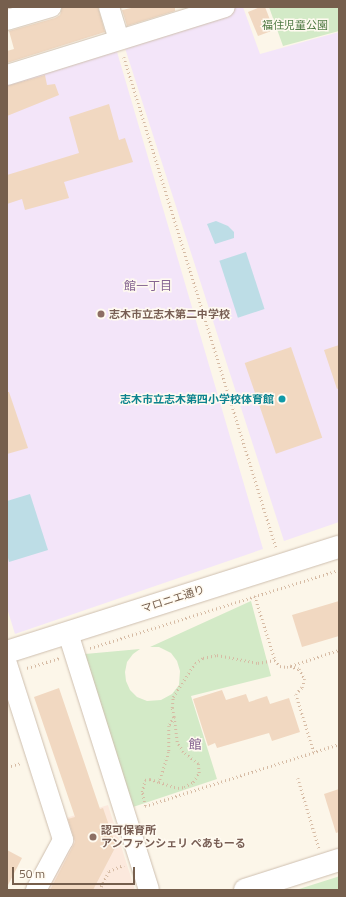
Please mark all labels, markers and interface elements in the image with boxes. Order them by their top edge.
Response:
park label: 福住児童公園 [262,18,328,32]
district label: 館一丁目 [124,279,172,293]
place label: 志木市立志木第二中学校 [109,307,230,321]
marker: 志木市立志木第二中学校 [96,309,106,319]
place label: 志木市立志木第四小学校体育館 [120,392,274,406]
marker: 志木市立志木第四小学校体育館 [277,394,287,404]
street label: マロニエ通り [140,583,206,615]
district label: 館 [189,736,201,752]
place label: 認可保育所 アンファンシェリ ぺあもーる [101,824,246,850]
marker: 認可保育所 アンファンシェリ ぺあもーる [88,832,98,842]
scale bar [14,859,137,885]
text: 50 m [19,864,45,883]

